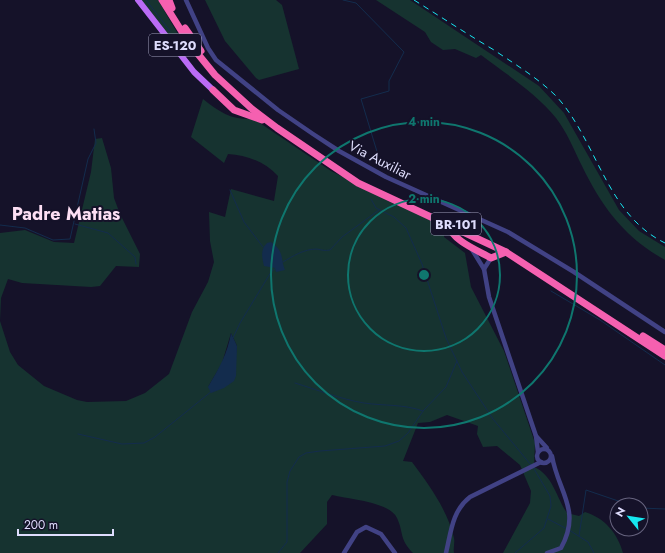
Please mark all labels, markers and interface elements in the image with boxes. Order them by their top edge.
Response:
road number: ES-120 [149,34,201,56]
text: 4 min [408,113,440,131]
street label: Via Auxiliar [345,136,415,184]
text: 2 min [408,190,440,208]
district label: Padre Matias [12,201,120,227]
road number: BR-101 [431,213,481,235]
centre of rings [417,268,431,282]
north arrow [609,497,649,537]
text: N [611,504,629,520]
scale bar [18,511,113,537]
text: 200 m [24,516,58,534]

